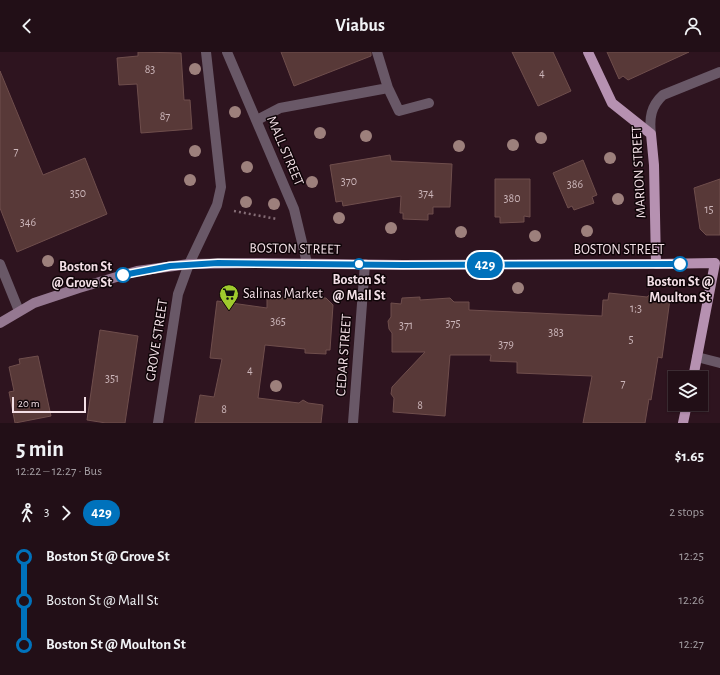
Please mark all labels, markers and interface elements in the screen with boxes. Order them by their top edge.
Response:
icon: back [16,15,38,37]
icon: person [682,15,704,37]
text: Viabus [335,17,385,35]
house number: 83 [145,63,155,75]
house number: 4 [539,67,545,79]
house number: 87 [160,110,170,122]
street label: MALL STREET [264,114,306,188]
street label: MARION STREET [630,125,648,219]
house number: 7 [13,145,19,157]
house number: 370 [341,175,357,187]
house number: 386 [567,178,583,190]
house number: 350 [70,187,86,199]
house number: 374 [418,187,434,199]
house number: 380 [504,192,520,204]
house number: 15 [704,203,714,215]
house number: 346 [20,216,37,228]
street label: BOSTON STREET [249,241,341,257]
street label: BOSTON STREET [573,243,665,257]
line badge: 429 [462,252,508,278]
marker: Boston St @ Moulton St [672,256,688,272]
marker: Boston St @ Mall St [353,258,365,270]
text: 429 [475,258,495,272]
place label: Boston St @ Grove St [52,260,112,290]
marker: Boston St @ Grove St [115,267,131,283]
place label: Boston St @ Mall St [332,273,386,303]
place label: Boston St @ Moulton St [647,275,714,305]
supermarket icon: Salinas Market [218,283,240,311]
place label: Salinas Market [243,287,323,301]
street label: GROVE STREET [144,298,170,382]
house number: 1;3 [630,302,642,314]
street label: CEDAR STREET [334,313,354,397]
house number: 365 [270,315,286,327]
house number: 375 [446,317,460,329]
house number: 371 [399,319,413,331]
house number: 383 [548,326,564,338]
house number: 5 [628,333,634,345]
house number: 379 [498,338,514,350]
house number: 4 [247,364,253,376]
map controls [668,371,708,411]
button: layers [668,371,708,411]
house number: 351 [105,372,119,384]
house number: 7 [620,377,626,389]
scale bar [12,395,86,414]
text: 20 m [18,398,39,409]
house number: 8 [417,399,423,411]
house number: 8 [221,403,227,415]
text: 5 min [16,438,64,460]
text: $1.65 [675,449,704,464]
text: 12:22 – 12:27 · Bus [16,465,102,478]
icon: walk [16,502,38,524]
icon: forward [55,502,77,524]
text: 3 [44,506,49,519]
text: 429 [91,506,112,520]
text: 2 stops [669,506,704,519]
text: Boston St @ Grove St [46,549,169,564]
text: 12:25 [679,550,704,563]
text: Boston St @ Mall St [46,593,158,608]
text: 12:26 [679,594,704,607]
text: Boston St @ Moulton St [46,637,186,652]
text: 12:27 [679,638,704,651]

